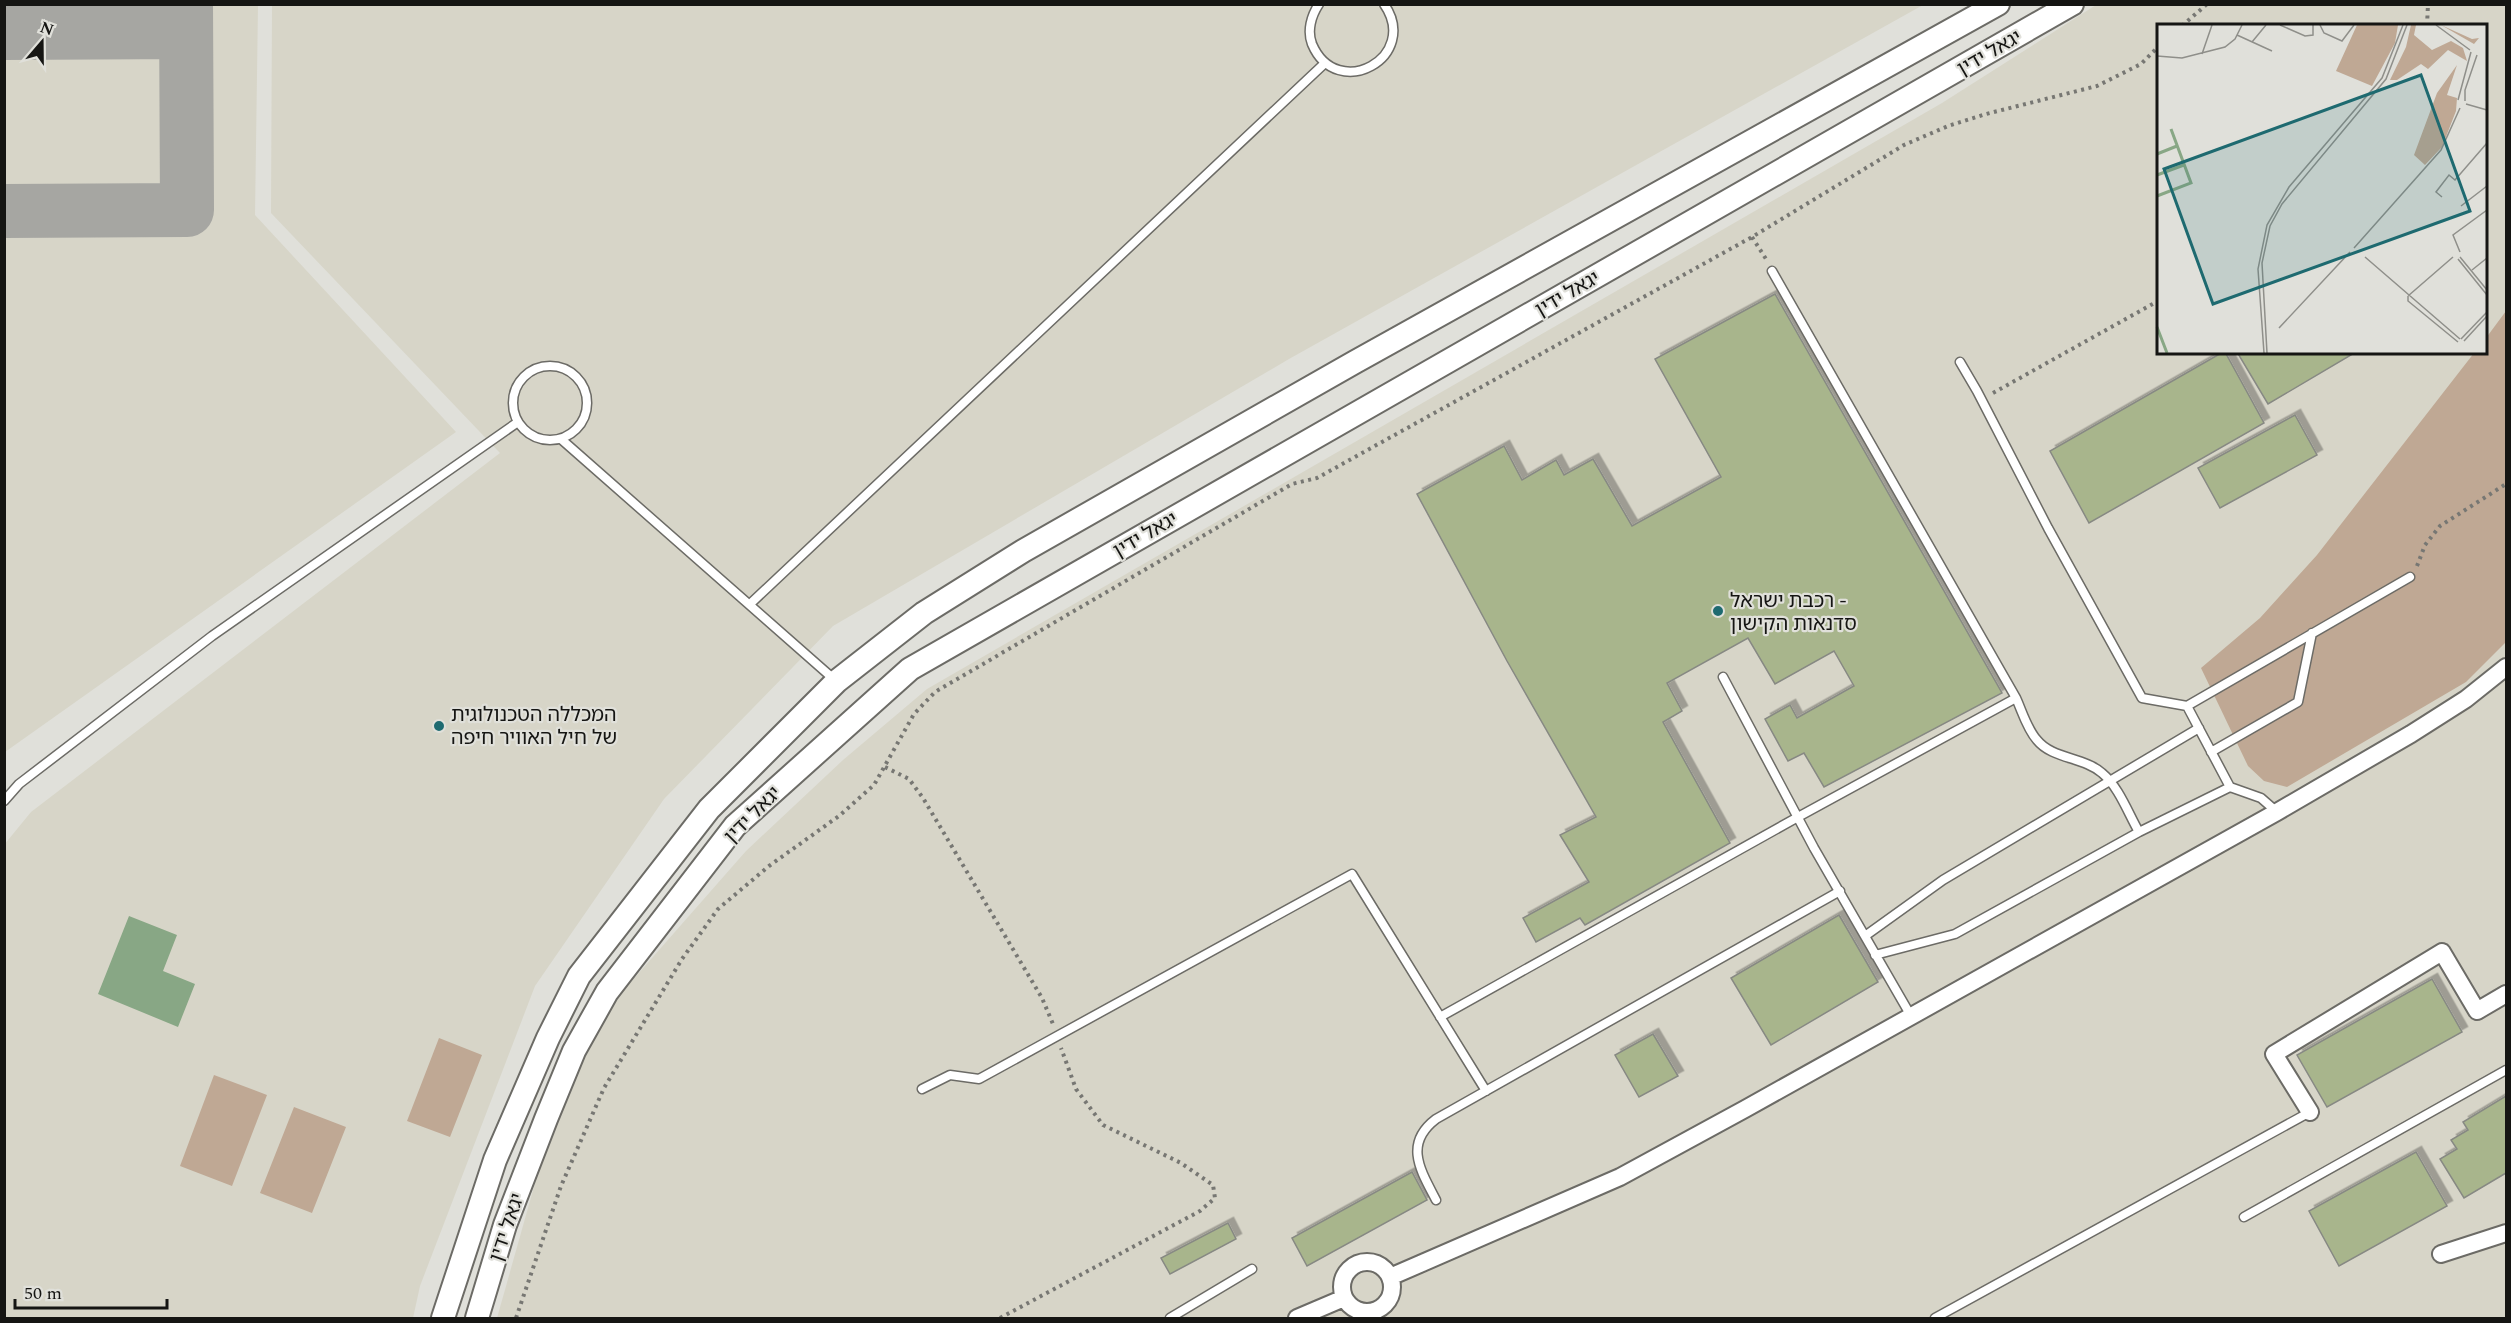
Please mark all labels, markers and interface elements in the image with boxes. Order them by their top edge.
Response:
north arrow [12,12,72,72]
text: N [37,15,57,42]
street label: יגאל ידין [1951,22,2028,83]
inset map [2157,24,2487,354]
street label: יגאל ידין [1529,263,1606,324]
street label: יגאל ידין [1107,504,1184,565]
place label: רכבת ישראל - סדנאות הקישון [1730,586,1857,639]
marker: רכבת ישראל - סדנאות הקישון [1711,604,1725,618]
place label: המכללה הטכנולוגית של חיל האוויר חיפה [451,700,617,753]
marker: המכללה הטכנולוגית של חיל האוויר חיפה [432,719,446,733]
street label: יגאל ידין [717,779,788,850]
street label: יגאל ידין [481,1189,533,1266]
scale bar [15,1272,166,1310]
text: 50 m [24,1280,62,1307]

